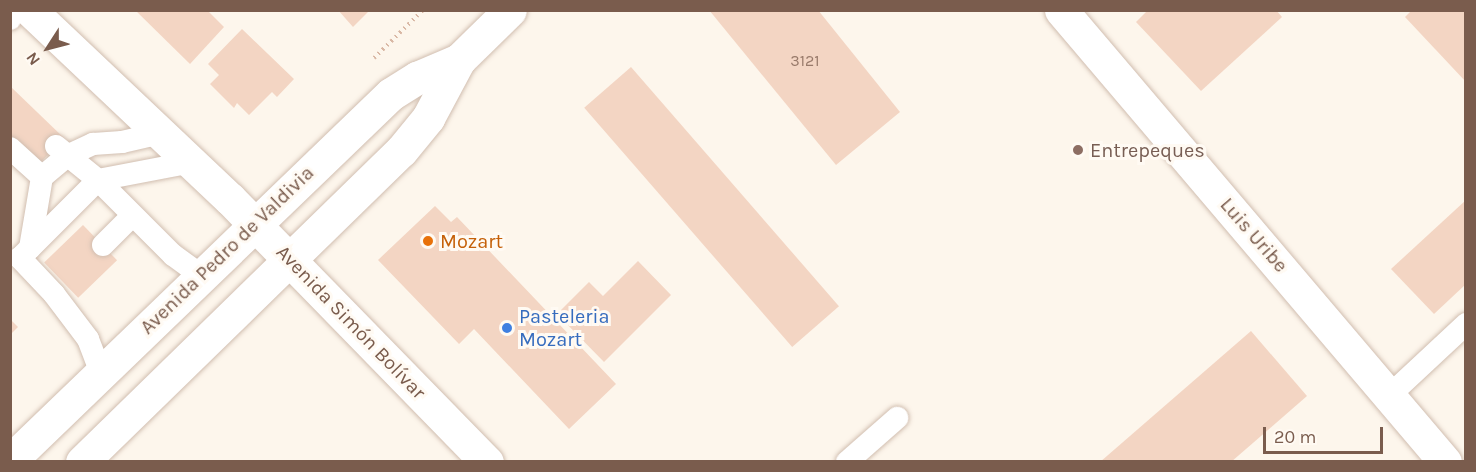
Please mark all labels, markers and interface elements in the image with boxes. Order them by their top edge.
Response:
north arrow [18,18,78,78]
text: N [22,49,44,69]
house number: 3121 [790,51,820,71]
place label: Entrepeques [1090,138,1205,162]
marker: Entrepeques [1071,143,1085,157]
street label: Avenida Pedro de Valdivia [135,161,319,339]
street label: Luis Uribe [1215,193,1293,277]
place label: Mozart [440,229,503,253]
marker: Mozart [421,234,435,248]
street label: Avenida Simón Bolívar [271,240,431,404]
place label: Pasteleria Mozart [519,304,609,351]
marker: Pasteleria Mozart [500,321,514,335]
scale bar [1266,415,1386,453]
text: 20 m [1274,426,1316,448]

